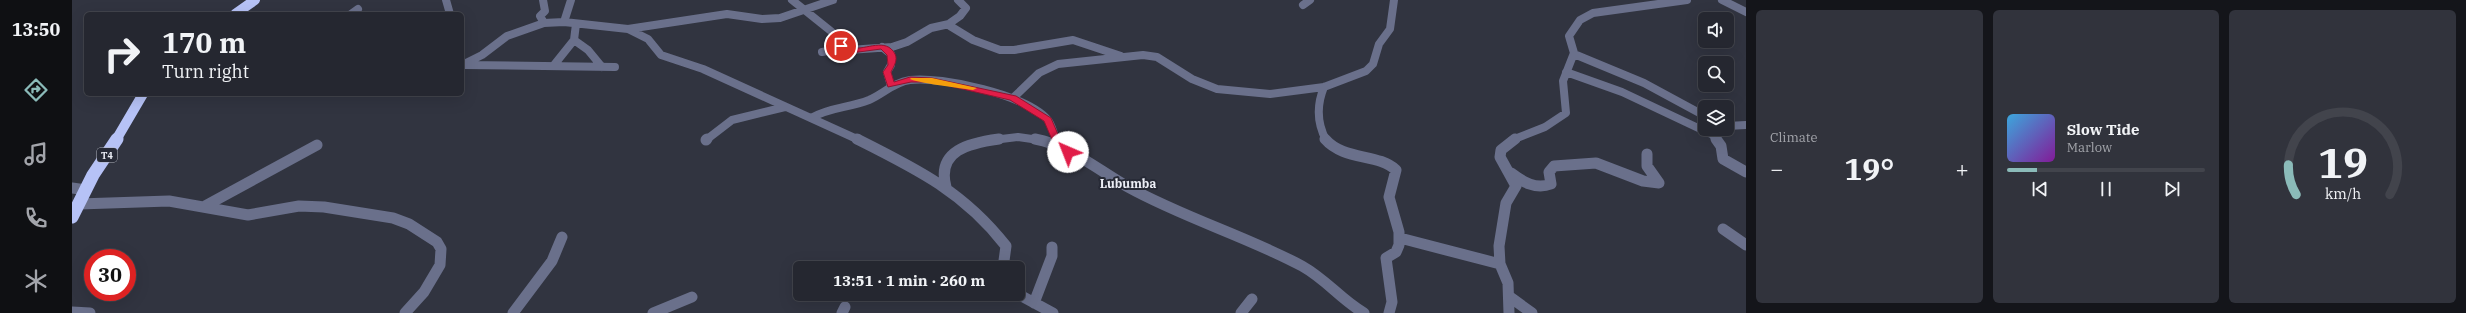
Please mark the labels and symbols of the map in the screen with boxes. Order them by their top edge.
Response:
pin [824,29,858,63]
position arrow [1047,131,1089,173]
road number: T4 [97,148,117,162]
district label: Lubumba [1100,176,1156,191]
speed limit sign: 30 [84,249,136,301]

